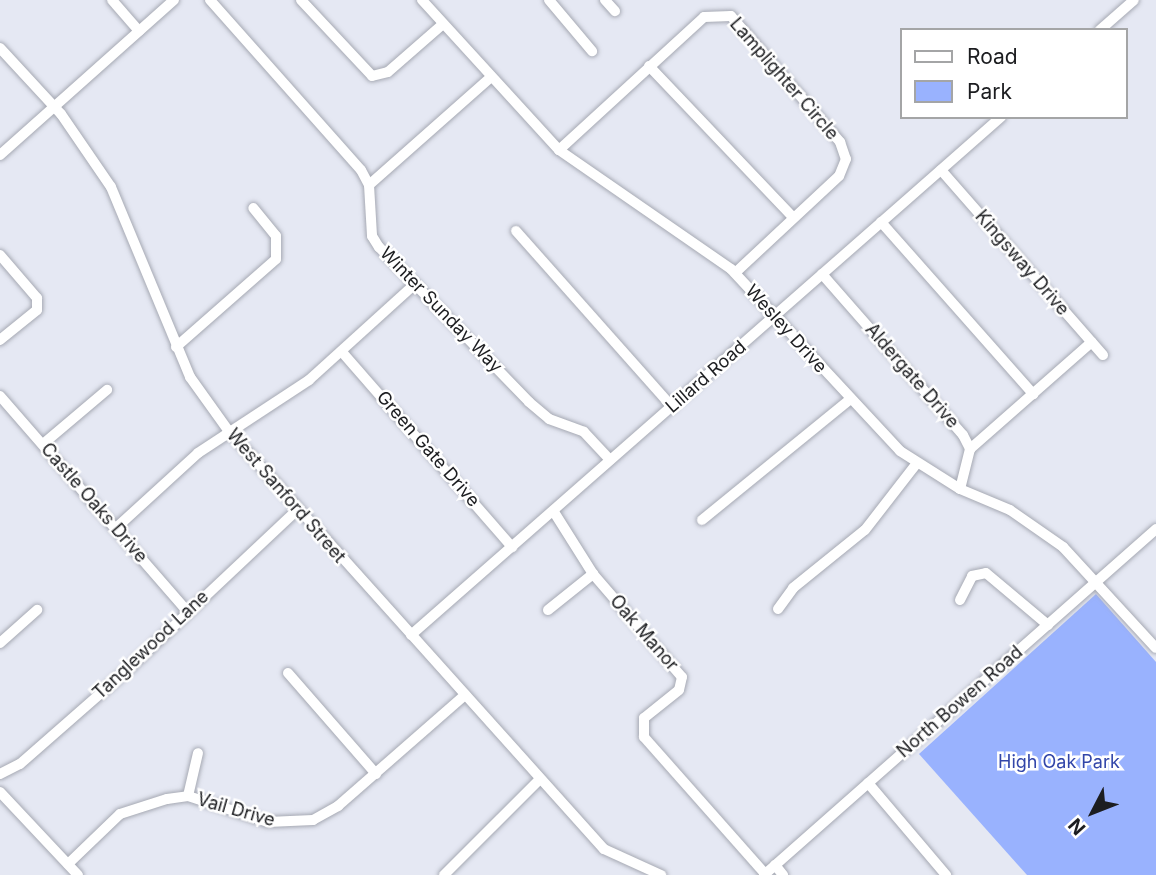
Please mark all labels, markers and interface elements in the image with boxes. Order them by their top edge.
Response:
street label: Lamplighter Circle [725,14,843,144]
legend [900,28,1128,119]
text: Road [967,44,1018,69]
text: Park [967,79,1012,104]
street label: Kingsway Drive [970,206,1074,320]
street label: Winter Sunday Way [375,243,507,377]
street label: Wesley Drive [741,280,831,378]
street label: Aldergate Drive [861,319,963,433]
street label: Lillard Road [661,336,751,418]
street label: Green Gate Drive [372,387,484,511]
street label: West Sanford Street [222,425,350,567]
street label: Castle Oaks Drive [36,439,152,567]
street label: Tanglewood Lane [89,586,213,704]
street label: Oak Manor [605,591,683,675]
street label: North Bowen Road [893,642,1027,762]
park label: High Oak Park [998,751,1120,773]
north arrow [1058,777,1128,847]
street label: Vail Drive [195,789,277,831]
text: N [1064,813,1090,839]

